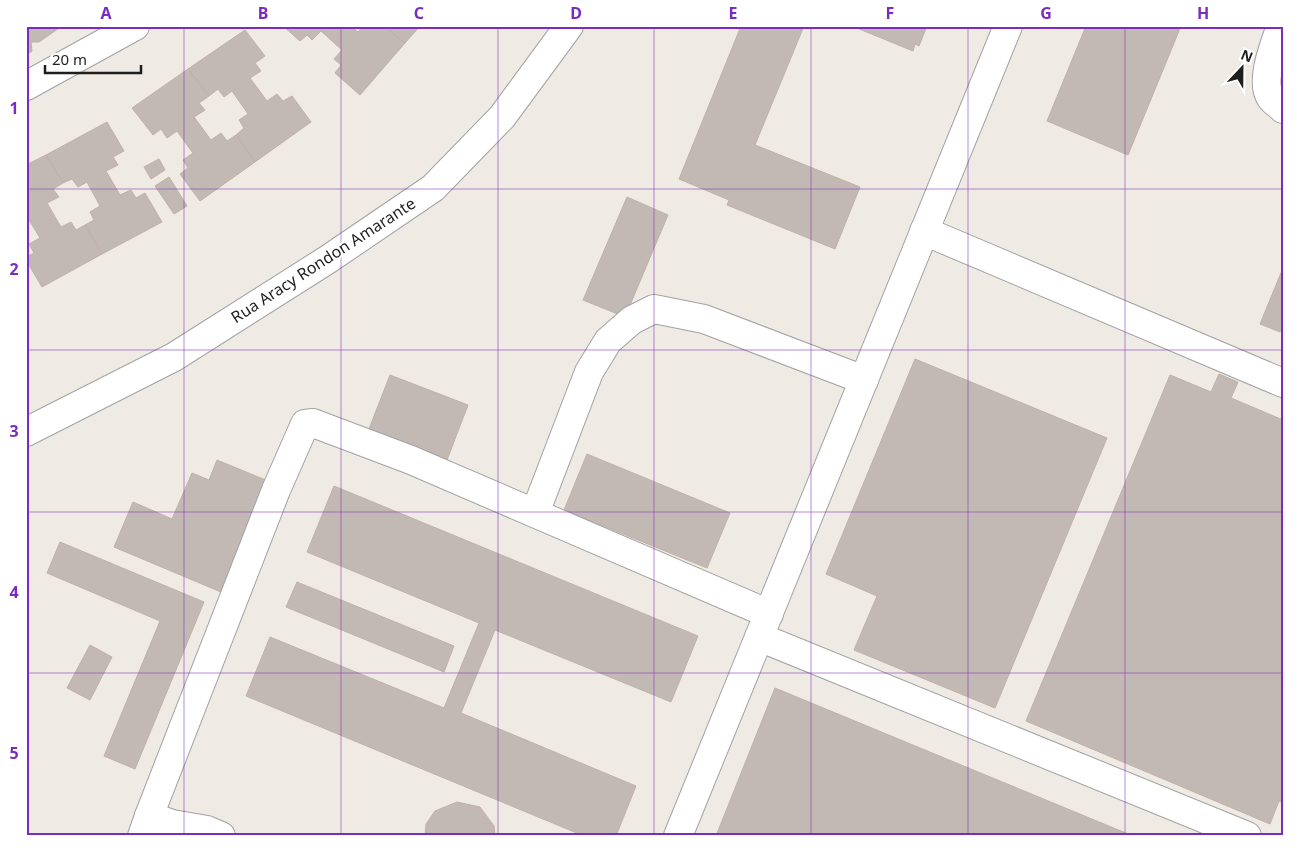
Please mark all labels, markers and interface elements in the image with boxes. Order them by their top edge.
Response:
text: A [100,2,112,24]
text: B [258,2,268,24]
text: C [414,2,424,24]
text: D [570,2,582,24]
text: E [729,2,738,24]
text: F [886,2,894,24]
text: G [1040,2,1052,24]
text: H [1197,2,1209,24]
scale bar [45,42,141,74]
north arrow [1216,42,1266,92]
text: N [1238,45,1256,66]
text: 20 m [52,49,87,69]
text: 1 [9,97,19,119]
street label: Rua Aracy Rondon Amarante [227,192,419,328]
text: 2 [9,258,19,280]
text: 3 [9,420,19,442]
text: 4 [9,581,19,603]
text: 5 [9,742,19,764]

